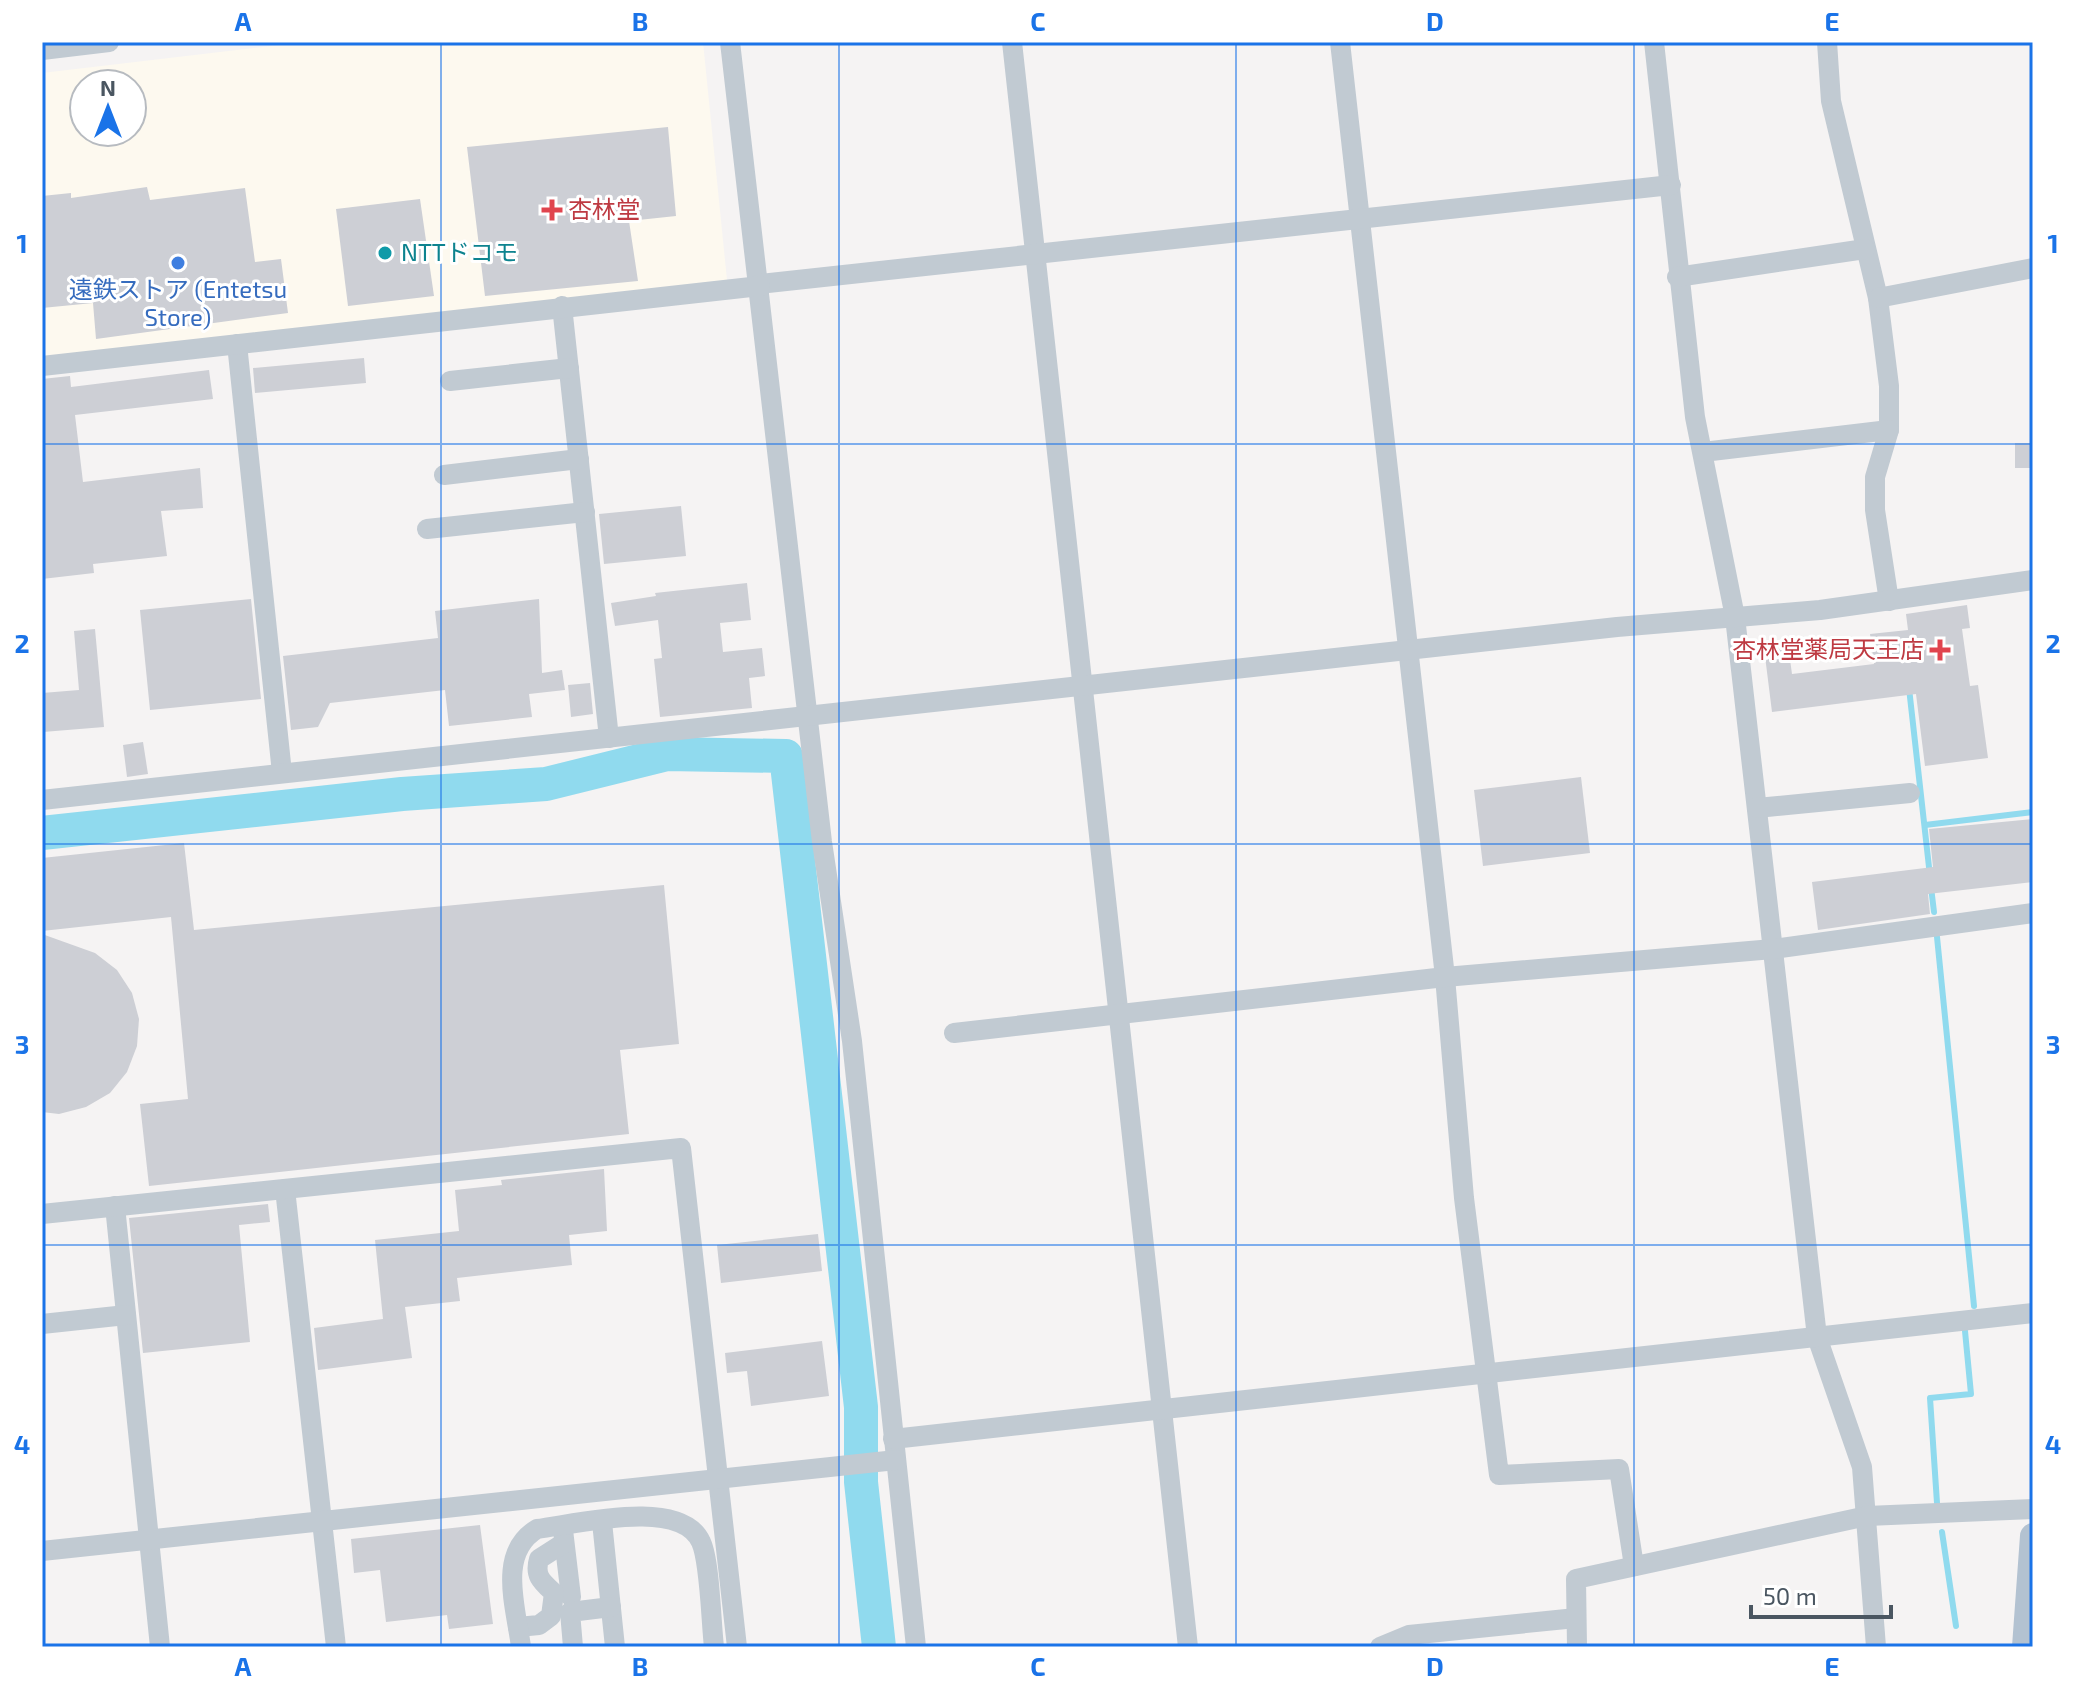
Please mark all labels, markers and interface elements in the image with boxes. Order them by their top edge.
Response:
text: A [235,5,252,36]
text: B [632,5,648,36]
text: C [1030,5,1046,36]
text: D [1426,5,1444,36]
text: E [1824,5,1840,36]
north arrow [68,68,148,148]
text: N [100,74,116,100]
place label: 杏林堂 [568,194,640,223]
marker: 杏林堂 [543,201,561,219]
text: 1 [16,227,28,258]
text: 1 [2047,227,2059,258]
place label: NTTドコモ [401,237,518,266]
marker: NTTドコモ [376,244,394,262]
marker: 遠鉄ストア (Entetsu Store) [169,254,187,272]
place label: 遠鉄ストア (Entetsu Store) [69,274,287,331]
text: 2 [14,627,30,658]
text: 2 [2045,627,2061,658]
place label: 杏林堂薬局天王店 [1732,634,1924,663]
marker: 杏林堂薬局天王店 [1931,641,1949,659]
text: 3 [15,1028,29,1059]
text: 3 [2046,1028,2060,1059]
text: 4 [14,1428,30,1459]
text: 4 [2045,1428,2061,1459]
scale bar [1751,1569,1891,1619]
text: 50 m [1763,1581,1817,1610]
text: A [235,1650,252,1681]
text: B [632,1650,648,1681]
text: C [1030,1650,1046,1681]
text: D [1426,1650,1444,1681]
text: E [1824,1650,1840,1681]

